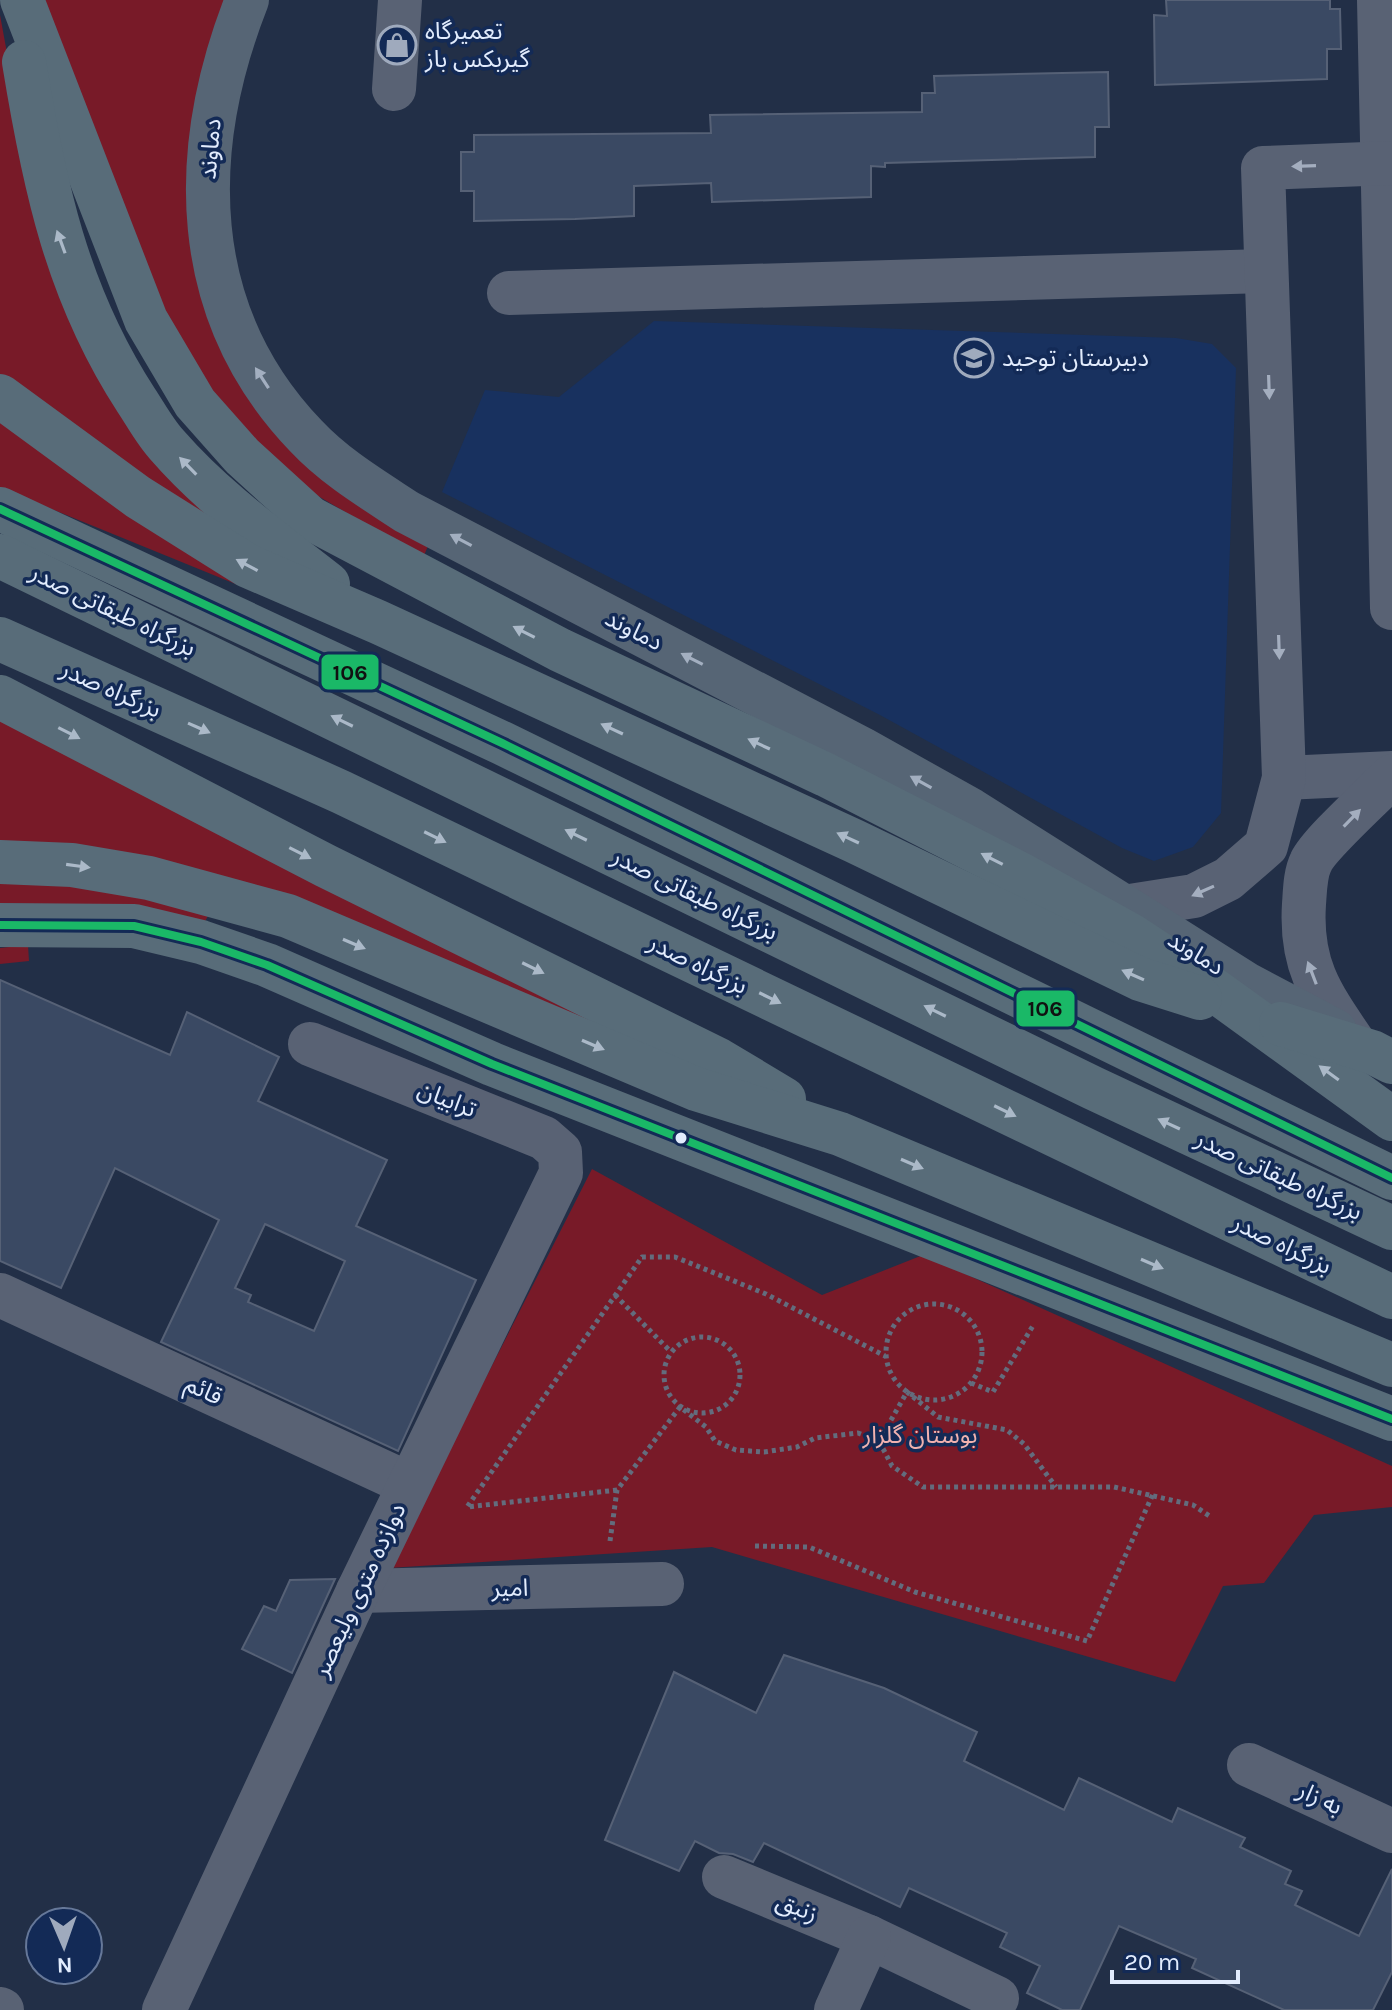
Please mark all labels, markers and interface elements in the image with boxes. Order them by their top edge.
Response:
place label: تعمیرگاه گیربکس باز [424,17,531,73]
shop icon: تعمیرگاه گیربکس باز [376,24,418,66]
street label: دماوند [193,117,227,181]
one-way arrow [1291,160,1316,173]
one-way arrow [54,230,67,254]
school or university icon: دبیرستان توحید [953,337,995,379]
place label: دبیرستان توحید [1002,344,1149,372]
one-way arrow [256,367,270,389]
one-way arrow [1263,375,1276,400]
one-way arrow [179,457,197,476]
one-way arrow [449,534,472,547]
street label: بزرگراه طبقاتی صدر [25,557,200,662]
one-way arrow [236,558,259,571]
street label: دماوند [600,604,668,656]
one-way arrow [513,625,536,639]
one-way arrow [1272,635,1285,660]
line badge: 106 [320,653,380,691]
one-way arrow [680,653,703,666]
street label: بزرگراه صدر [56,654,166,724]
text: 106 [332,660,368,686]
one-way arrow [330,714,354,728]
one-way arrow [187,722,211,735]
one-way arrow [600,723,623,736]
one-way arrow [58,727,81,740]
one-way arrow [747,737,771,751]
one-way arrow [910,775,932,789]
one-way arrow [1342,809,1361,828]
one-way arrow [564,828,587,842]
one-way arrow [423,830,447,844]
one-way arrow [836,831,860,845]
street label: بزرگراه طبقاتی صدر [607,841,782,946]
one-way arrow [289,846,312,860]
one-way arrow [980,853,1003,866]
one-way arrow [66,860,91,873]
one-way arrow [1192,885,1215,898]
street label: دماوند [1163,925,1229,981]
street label: بزرگراه صدر [643,928,752,1000]
one-way arrow [342,937,366,950]
one-way arrow [522,961,545,975]
one-way arrow [1305,961,1318,985]
one-way arrow [1121,969,1144,982]
line badge: 106 [1015,989,1076,1028]
one-way arrow [759,992,782,1005]
text: 106 [1027,996,1063,1022]
one-way arrow [923,1004,946,1018]
one-way arrow [581,1039,605,1052]
one-way arrow [1318,1065,1340,1081]
street label: ترابیان [414,1075,480,1123]
one-way arrow [993,1104,1016,1118]
one-way arrow [1157,1117,1181,1131]
street label: بزرگراه طبقاتی صدر [1190,1124,1367,1226]
unlabelled marker [673,1130,689,1146]
one-way arrow [900,1157,924,1170]
street label: بزرگراه صدر [1227,1208,1336,1280]
one-way arrow [1140,1258,1164,1271]
street label: قائم [180,1369,227,1413]
park label: بوستان گلزار [861,1421,978,1449]
street label: دوازده متری ولیعصر [306,1499,412,1682]
street label: امیر [490,1574,529,1602]
street label: به زار [1292,1775,1347,1821]
street label: زنبق [772,1886,822,1929]
north arrow [24,1906,104,1986]
scale bar [1112,1934,1238,1984]
text: 20 m [1124,1948,1180,1976]
text: N [56,1952,73,1978]

